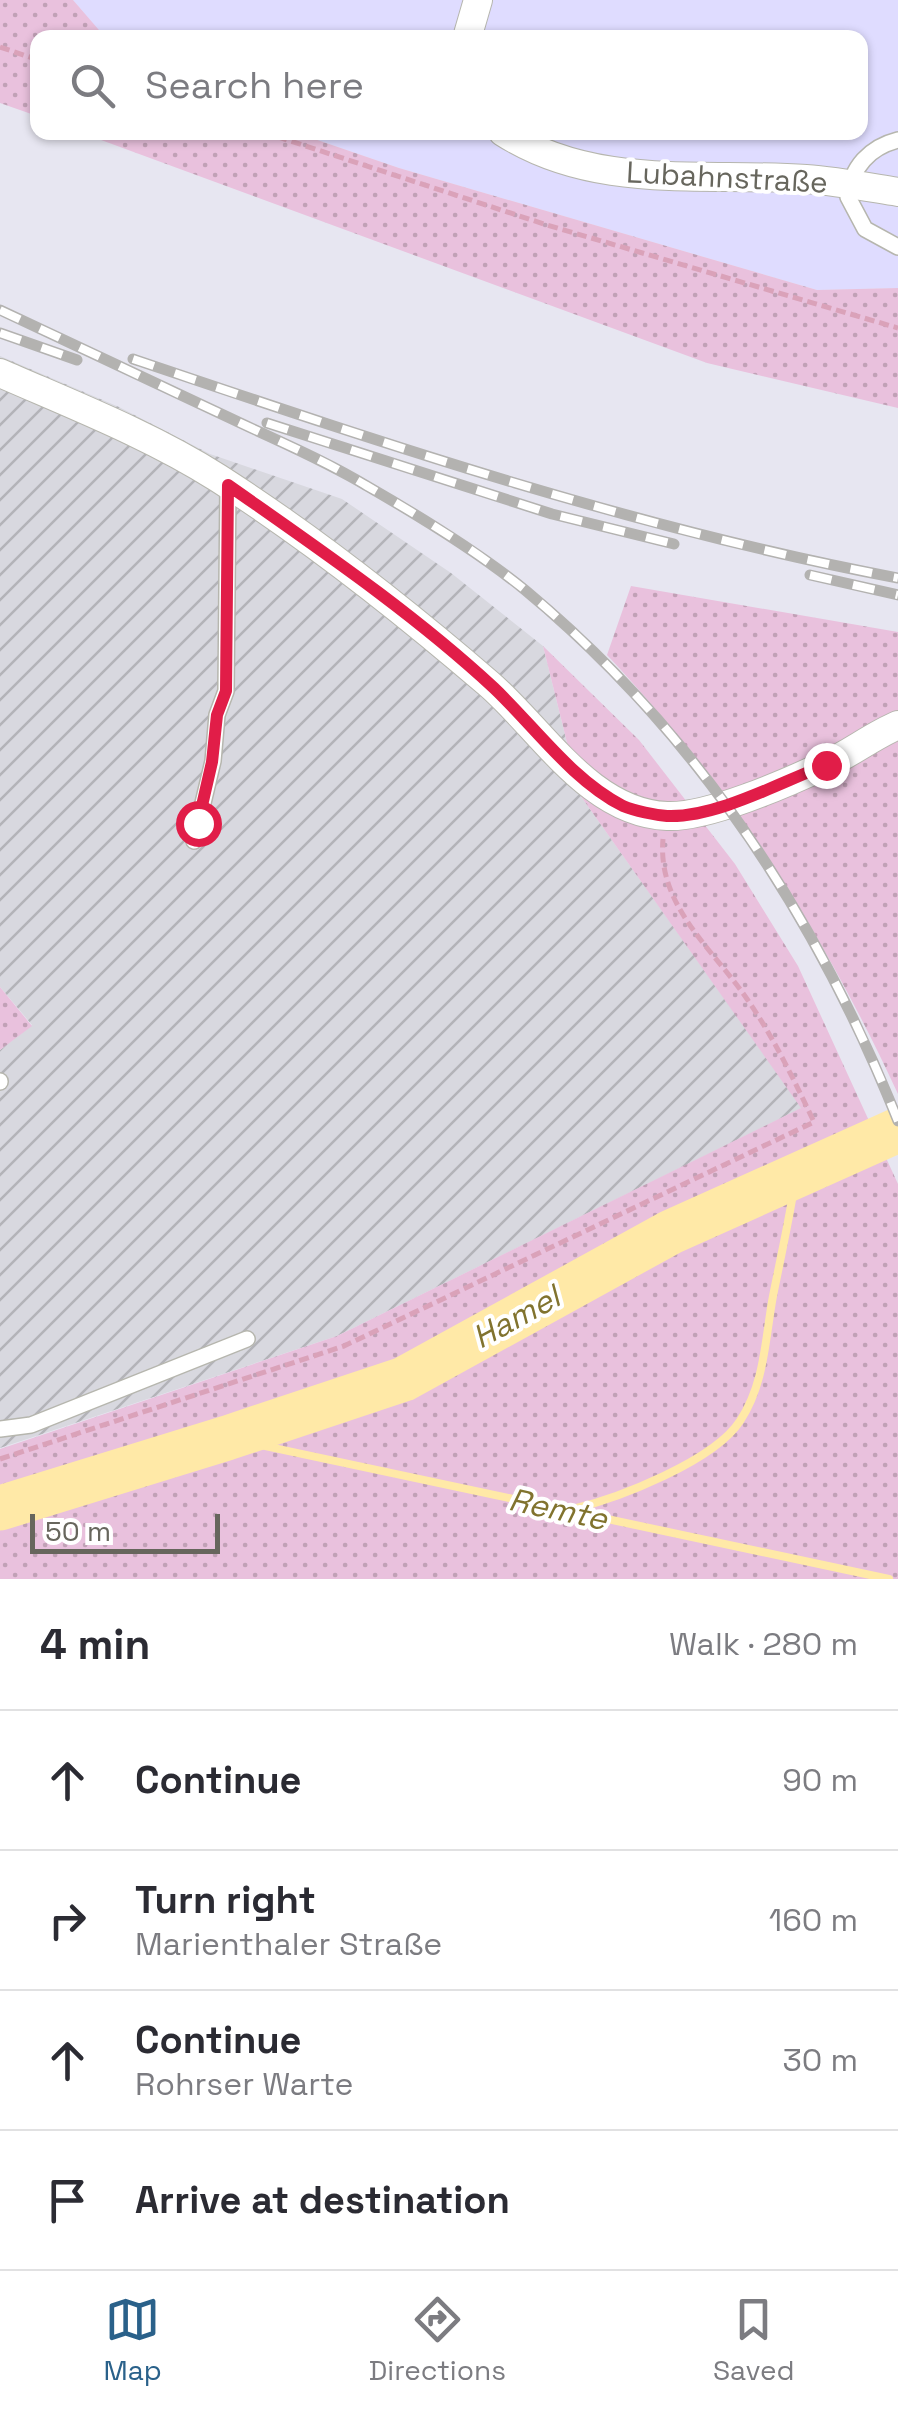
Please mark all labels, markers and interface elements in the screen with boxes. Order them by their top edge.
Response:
search box [30,30,868,140]
icon: search [65,58,120,113]
text: Search here [145,61,364,109]
street label: Lubahnstraße [625,152,829,202]
route end [804,743,850,789]
route start [176,801,222,847]
water label: Hamel [465,1275,569,1357]
water label: Remte [505,1479,612,1539]
scale bar [30,1509,220,1554]
text: 50 m [45,1513,111,1549]
text: 4 min [40,1618,150,1671]
text: Walk · 280 m [669,1624,858,1664]
icon: ahead [40,1753,95,1808]
text: Continue [135,1756,301,1804]
text: 90 m [782,1760,858,1800]
text: Turn right [135,1876,316,1924]
icon: right [40,1893,95,1948]
text: 160 m [769,1900,858,1940]
text: Marienthaler Straße [135,1924,442,1964]
text: Continue [135,2016,301,2064]
icon: ahead [40,2033,95,2088]
text: 30 m [782,2040,858,2080]
text: Rohrser Warte [135,2064,353,2104]
icon: arrive [40,2173,95,2228]
text: Arrive at destination [135,2176,510,2224]
tab: Map [103,2292,162,2388]
tab: Directions [369,2292,506,2388]
tab: Saved [713,2292,795,2388]

